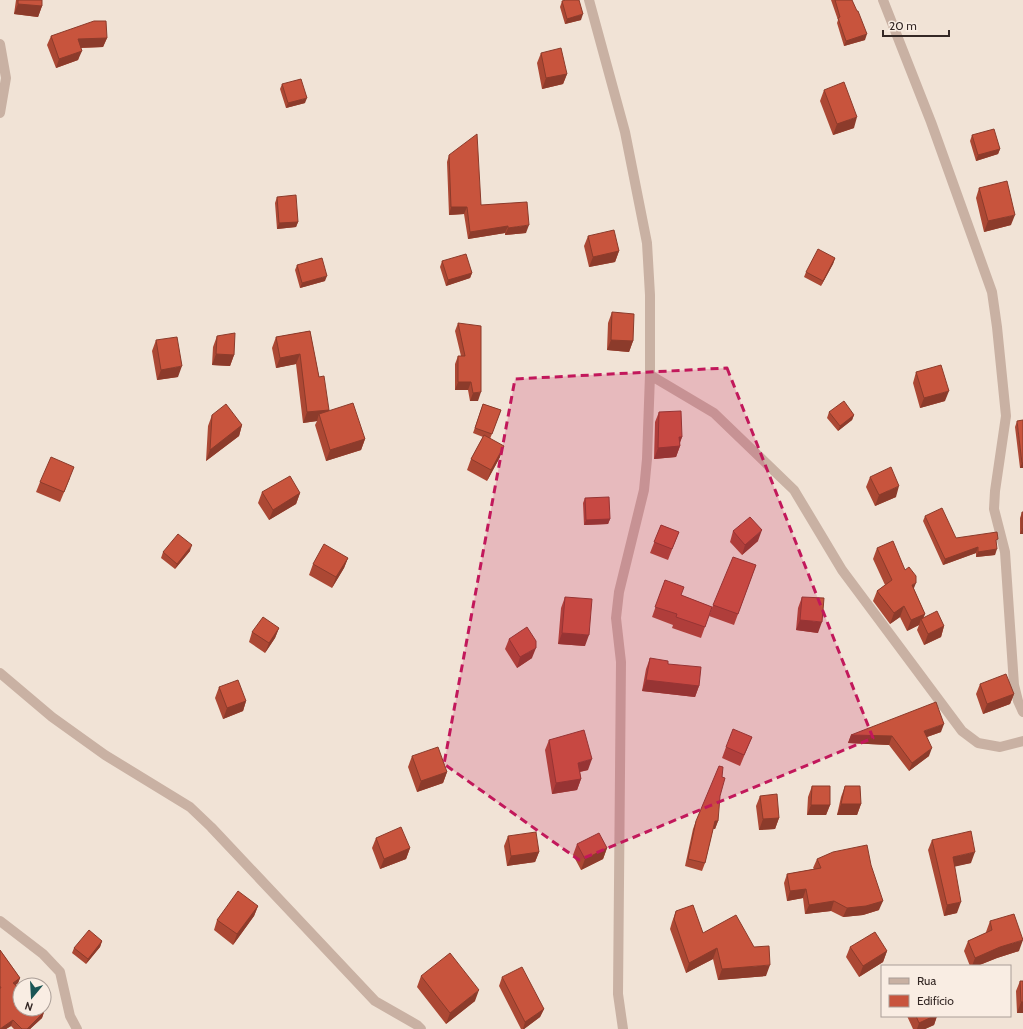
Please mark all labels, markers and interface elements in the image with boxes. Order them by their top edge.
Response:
scale bar [883,12,949,38]
text: 20 m [889,18,917,33]
legend [881,965,1011,1017]
text: Rua [917,973,936,988]
north arrow [12,977,52,1017]
text: Edifício [917,993,954,1008]
text: N [23,999,35,1014]

